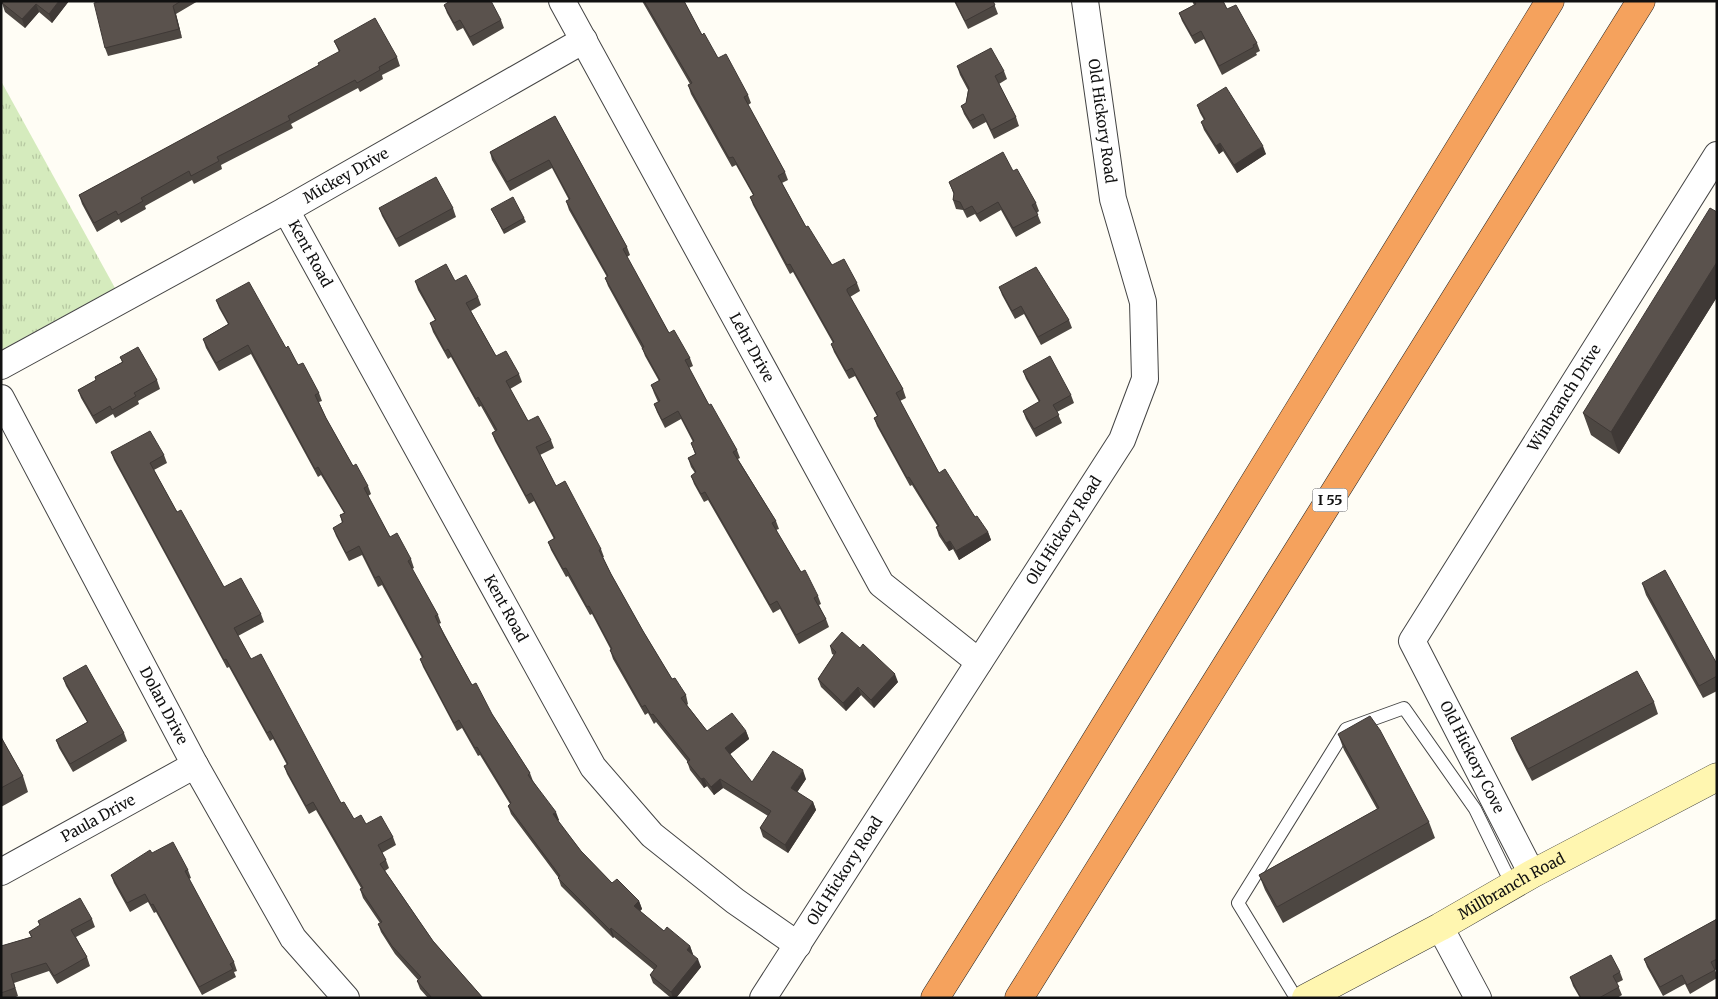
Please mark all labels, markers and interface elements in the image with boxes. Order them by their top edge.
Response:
street label: Old Hickory Road [1084,57,1121,184]
street label: Mickey Drive [300,143,392,207]
street label: Kent Road [284,217,337,290]
street label: Lehr Drive [725,309,779,385]
street label: Winbranch Drive [1523,340,1605,456]
street label: Old Hickory Road [1021,472,1105,588]
road number: I 55 [1312,488,1348,512]
street label: Kent Road [480,571,532,645]
street label: Dolan Drive [136,663,193,748]
street label: Old Hickory Cove [1436,697,1509,816]
street label: Paula Drive [58,790,139,846]
street label: Old Hickory Road [802,813,886,929]
street label: Millbranch Road [1455,848,1568,924]

